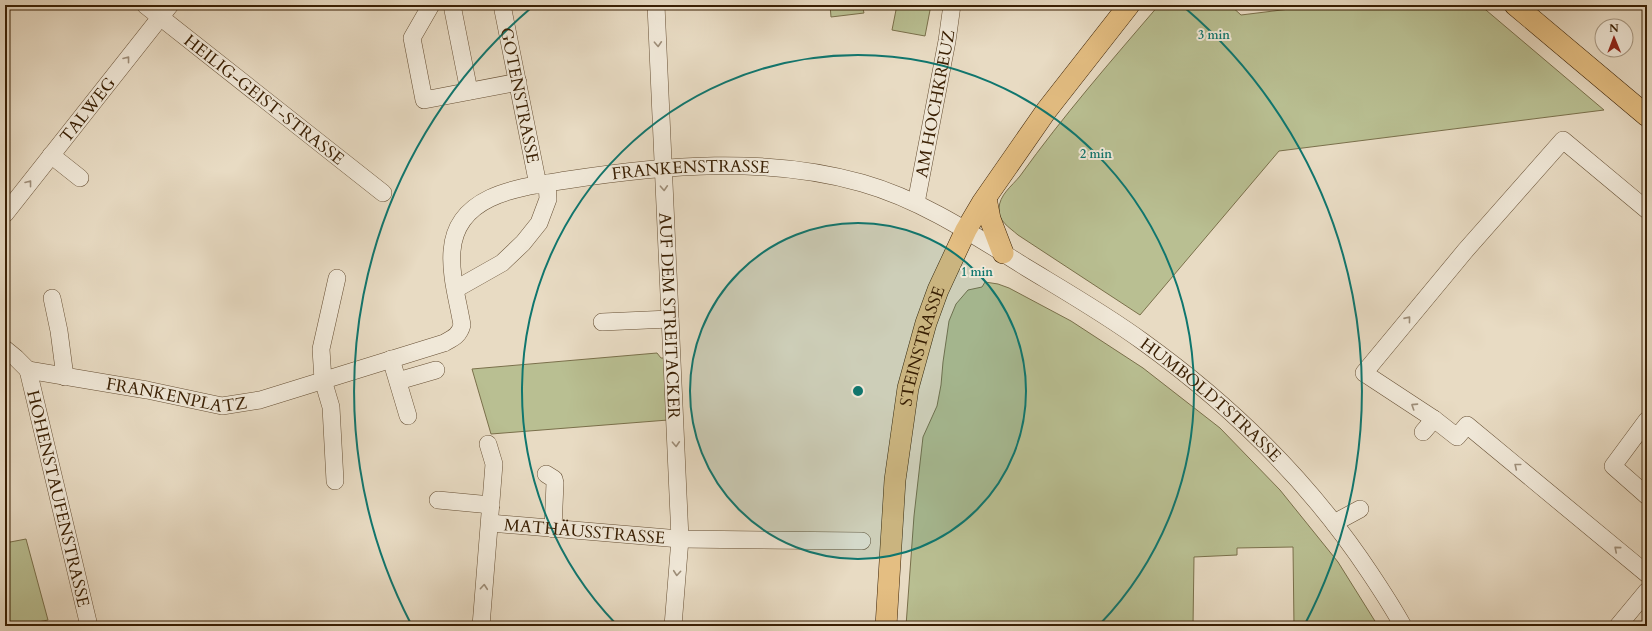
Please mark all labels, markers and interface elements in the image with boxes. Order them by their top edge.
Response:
north arrow [1594,18,1634,58]
text: N [1609,21,1619,36]
street label: GOTENSTRASSE [495,25,545,165]
text: 3 min [1198,27,1230,43]
street label: HEILIG-GEIST-STRASSE [179,29,349,170]
street label: AM HOCHKREUZ [910,29,960,180]
one-way arrow [654,41,662,47]
one-way arrow [122,57,129,64]
street label: TALWEG [54,72,121,147]
text: 2 min [1080,146,1112,162]
street label: FRANKENSTRASSE [610,154,770,185]
one-way arrow [24,181,31,188]
one-way arrow [660,185,669,191]
street label: AUF DEM STREITACKER [654,212,686,420]
text: 1 min [961,264,993,280]
street label: STEINSTRASSE [894,283,950,408]
one-way arrow [1404,316,1411,323]
street label: HUMBOLDTSTRASSE [1136,332,1287,467]
street label: FRANKENPLATZ [105,372,249,418]
centre of rings [851,384,865,398]
street label: HOHENSTAUFENSTRASSE [22,388,96,609]
one-way arrow [1411,403,1418,411]
one-way arrow [672,441,680,447]
one-way arrow [1514,464,1521,471]
street label: MATHÄUSSTRASSE [503,513,666,549]
one-way arrow [1614,547,1622,554]
one-way arrow [673,570,682,576]
one-way arrow [480,584,489,590]

